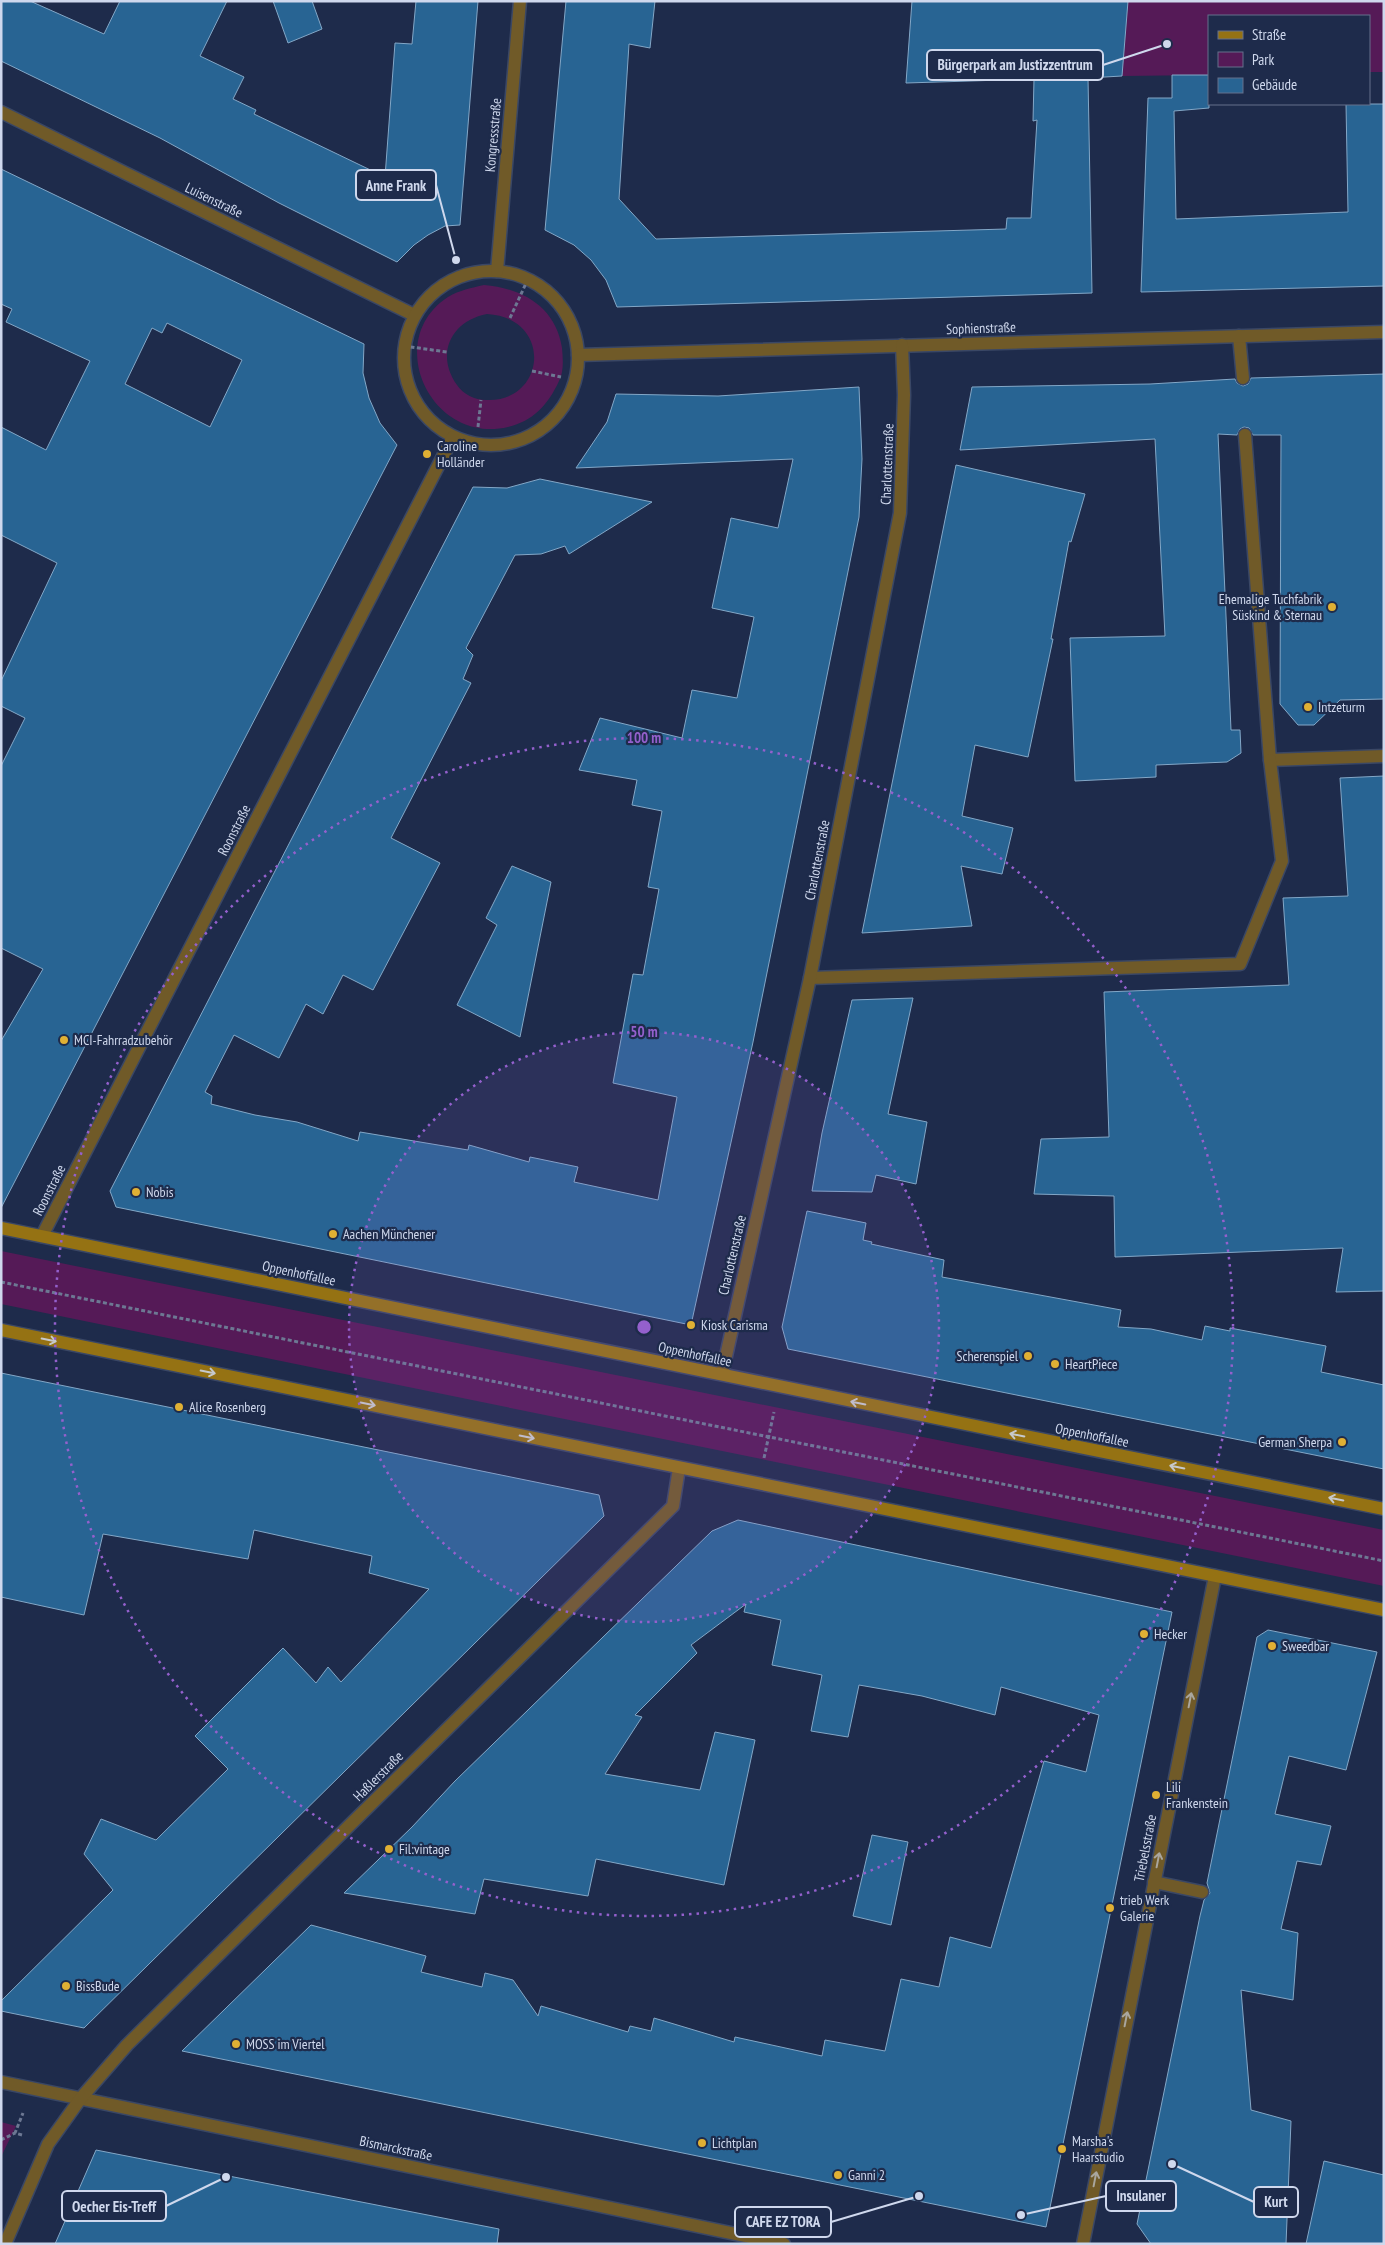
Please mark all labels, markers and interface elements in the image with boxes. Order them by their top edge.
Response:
legend [1208,15,1370,105]
text: Straße [1252,25,1286,44]
callout: Bürgerpark am Justizzentrum [927,50,1103,80]
text: Park [1252,50,1274,69]
text: Bürgerpark am Justizzentrum [937,55,1093,74]
text: Gebäude [1252,75,1297,94]
street label: Kongressstraße [481,97,505,173]
callout: Anne Frank [356,170,436,200]
text: Anne Frank [365,176,427,195]
street label: Luisenstraße [182,178,246,222]
street label: Sophienstraße [946,318,1016,338]
street label: Charlottenstraße [877,423,897,505]
place label: Caroline Holländer [437,437,485,471]
marker: Caroline Holländer [421,448,433,460]
place label: Ehemalige Tuchfabrik Süskind & Sternau [1219,590,1323,624]
marker: Ehemalige Tuchfabrik Süskind & Sternau [1326,601,1338,613]
place label: Intzeturm [1318,698,1365,716]
marker: Intzeturm [1302,701,1314,713]
text: 100 m [627,728,661,747]
street label: Roonstraße [213,801,255,859]
street label: Charlottenstraße [800,818,834,902]
text: 50 m [630,1022,658,1041]
place label: MCI-Fahrradzubehör [74,1031,173,1049]
marker: MCI-Fahrradzubehör [58,1034,70,1046]
street label: Roonstraße [28,1161,70,1219]
place label: Nobis [146,1183,174,1201]
marker: Nobis [130,1186,142,1198]
street label: Charlottenstraße [714,1213,750,1297]
place label: Aachen Münchener [343,1225,435,1243]
marker: Aachen Münchener [327,1228,339,1240]
street label: Oppenhoffallee [261,1256,338,1290]
place label: Kiosk Carisma [701,1316,768,1334]
centre of rings [635,1318,653,1336]
marker: Kiosk Carisma [685,1319,697,1331]
one-way arrow [41,1335,57,1345]
street label: Oppenhoffallee [657,1337,734,1371]
place label: Scherenspiel [956,1347,1019,1365]
marker: Scherenspiel [1022,1350,1034,1362]
place label: HeartPiece [1065,1355,1118,1373]
marker: HeartPiece [1049,1358,1061,1370]
one-way arrow [200,1368,216,1377]
one-way arrow [850,1397,866,1407]
place label: Alice Rosenberg [189,1398,266,1416]
one-way arrow [359,1400,375,1409]
marker: Alice Rosenberg [173,1401,185,1413]
street label: Oppenhoffallee [1054,1419,1131,1451]
one-way arrow [1010,1430,1026,1439]
one-way arrow [518,1432,534,1442]
place label: German Sherpa [1258,1433,1332,1451]
marker: German Sherpa [1336,1436,1348,1448]
one-way arrow [1169,1462,1185,1471]
one-way arrow [1328,1494,1344,1503]
place label: Hecker [1154,1625,1187,1643]
marker: Hecker [1138,1628,1150,1640]
place label: Sweedbar [1282,1637,1329,1655]
marker: Sweedbar [1266,1640,1278,1652]
one-way arrow [1186,1693,1196,1709]
street label: Haßlerstraße [349,1747,407,1805]
place label: Lili Frankenstein [1166,1778,1228,1812]
marker: Lili Frankenstein [1150,1789,1162,1801]
street label: Triebelsstraße [1130,1813,1160,1883]
place label: Fil:vintage [399,1840,450,1858]
marker: Fil:vintage [383,1843,395,1855]
one-way arrow [1154,1852,1163,1868]
place label: trieb Werk Galerie [1120,1891,1170,1925]
marker: trieb Werk Galerie [1104,1902,1116,1914]
place label: BissBude [76,1977,120,1995]
marker: BissBude [60,1980,72,1992]
one-way arrow [1122,2012,1132,2028]
place label: MOSS im Viertel [246,2035,325,2053]
marker: MOSS im Viertel [230,2038,242,2050]
street label: Bismarckstraße [358,2132,434,2165]
place label: Marsha's Haarstudio [1072,2132,1124,2166]
place label: Lichtplan [712,2134,757,2152]
marker: Lichtplan [696,2137,708,2149]
marker: Marsha's Haarstudio [1056,2143,1068,2155]
place label: Ganni 2 [848,2166,885,2184]
marker: Ganni 2 [832,2169,844,2181]
one-way arrow [1091,2171,1100,2187]
callout: Insulaner [1106,2181,1176,2211]
text: Insulaner [1116,2186,1166,2205]
callout: Kurt [1254,2187,1298,2217]
callout: Oecher Eis-Treff [62,2191,166,2221]
text: Kurt [1264,2192,1288,2211]
text: Oecher Eis-Treff [72,2197,157,2216]
callout: CAFE EZ TORA [735,2207,831,2237]
text: CAFE EZ TORA [746,2212,821,2231]

